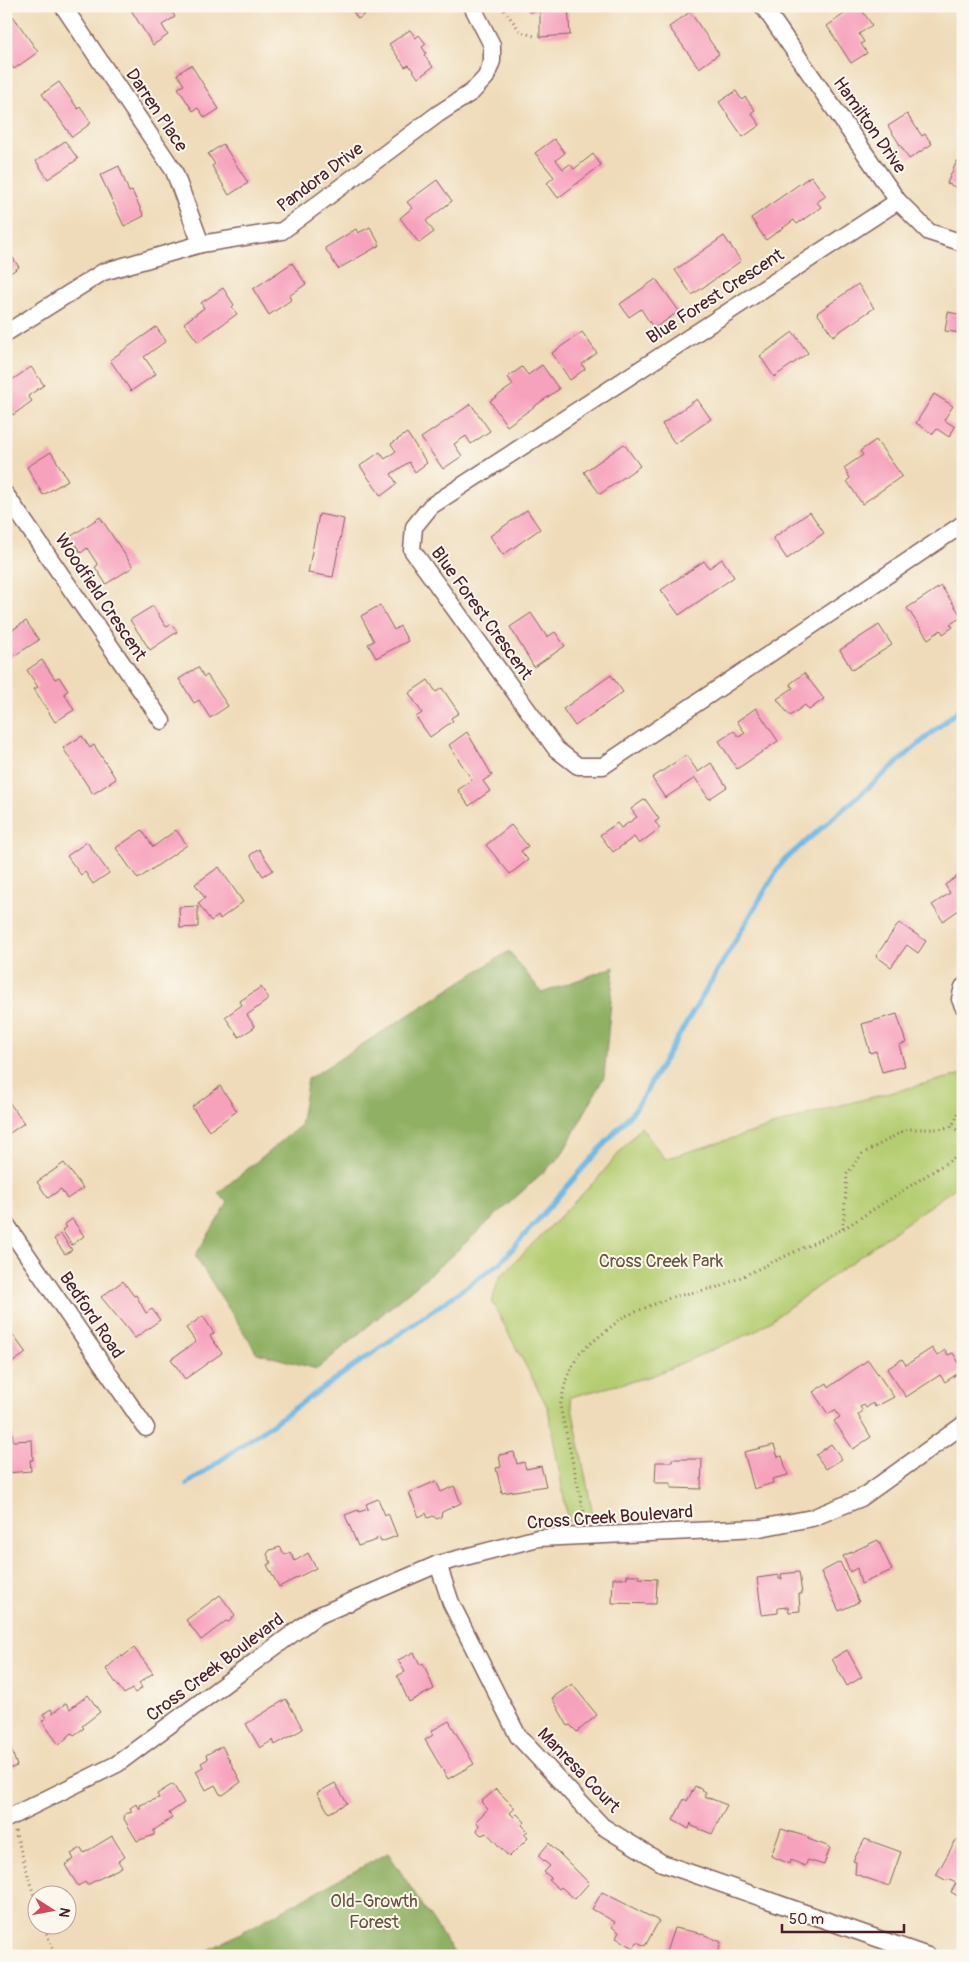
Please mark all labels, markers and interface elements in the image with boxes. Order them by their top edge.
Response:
street label: Darren Place [120,64,193,156]
street label: Hamilton Drive [828,73,911,178]
street label: Pandora Drive [272,137,368,217]
street label: Blue Forest Crescent [642,243,789,349]
street label: Woodfield Crescent [49,529,152,666]
street label: Blue Forest Crescent [426,542,538,685]
park label: Cross Creek Park [599,1250,724,1273]
street label: Bedford Road [54,1267,129,1363]
street label: Cross Creek Boulevard [526,1500,694,1535]
street label: Cross Creek Boulevard [142,1608,289,1727]
street label: Manresa Court [532,1723,626,1818]
north arrow [28,1884,78,1934]
park label: Old-Growth Forest [330,1890,418,1934]
scale bar [782,1902,904,1934]
text: N [55,1906,74,1919]
text: 50 m [789,1910,824,1929]

